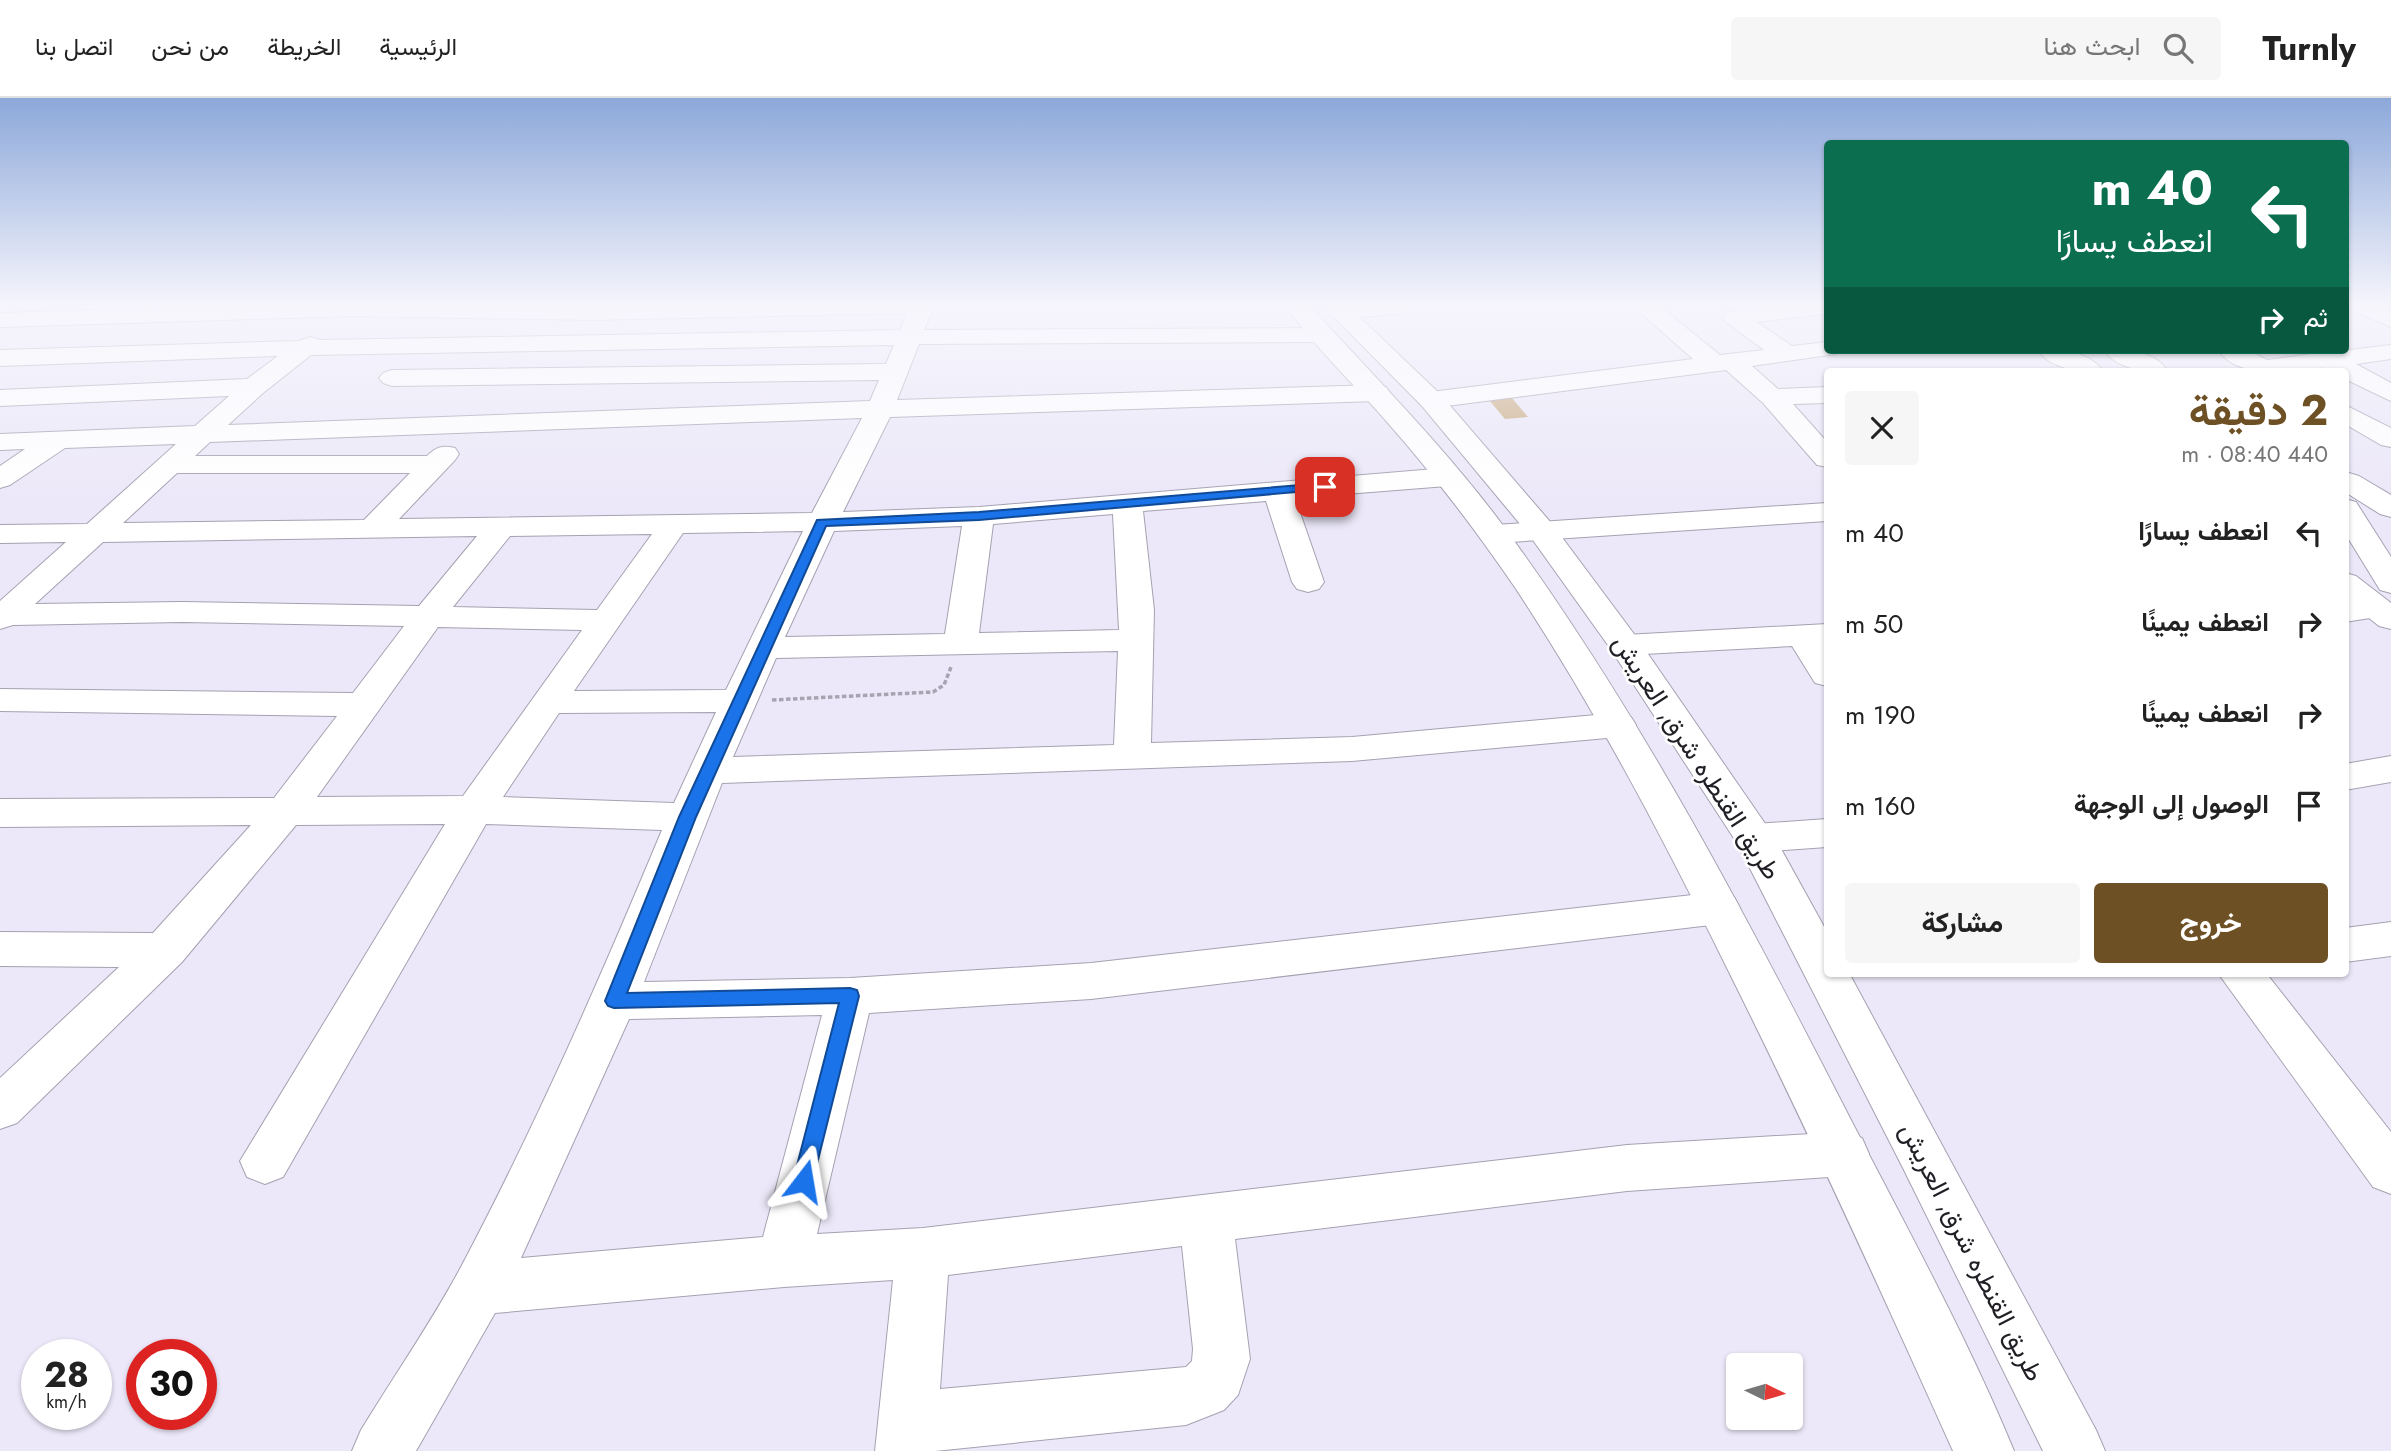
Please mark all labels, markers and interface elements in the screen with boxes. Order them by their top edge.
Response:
search box [1731,17,2221,80]
text: Turnly [2263,25,2356,72]
text: ابحث هنا [2043,27,2141,65]
text: اتصل بنا [35,29,113,64]
text: من نحن [151,29,229,64]
text: الخريطة [267,29,341,64]
text: الرئيسية [379,29,457,64]
icon: search [2159,29,2197,67]
text: 40 m [2091,153,2213,223]
icon: left [2237,168,2328,259]
text: انعطف يسارًا [2056,218,2213,264]
text: ثم [2304,299,2328,337]
icon: right [2252,301,2290,339]
text: 2 دقيقة [2189,380,2328,441]
button: close [1845,391,1919,465]
text: 440 m · 08:40 [2181,437,2328,471]
pin [1295,457,1355,517]
icon: arrive [1306,468,1344,506]
text: انعطف يسارًا [2138,512,2269,550]
text: 40 m [1845,514,1904,552]
icon: left [2290,514,2328,552]
text: انعطف يمينًا [2141,603,2269,641]
text: 50 m [1845,605,1903,643]
icon: right [2290,605,2328,643]
street label: طريق القنطره شرق, العريش [1603,627,1791,887]
text: انعطف يمينًا [2141,694,2269,732]
text: 190 m [1845,696,1915,734]
icon: right [2290,696,2328,734]
text: الوصول إلى الوجهة [2074,785,2269,823]
text: 160 m [1845,787,1915,825]
icon: arrive [2290,787,2328,825]
button: مشاركة [1845,883,2080,963]
button: خروج [2094,883,2328,963]
street label: طريق القنطره شرق, العريش [1890,1116,2054,1388]
position arrow [767,1144,841,1218]
speed limit sign: 30 [126,1339,217,1430]
text: 28 [44,1350,89,1400]
north arrow [1726,1353,1802,1430]
map controls [1726,1353,1803,1430]
text: km/h [46,1389,87,1415]

